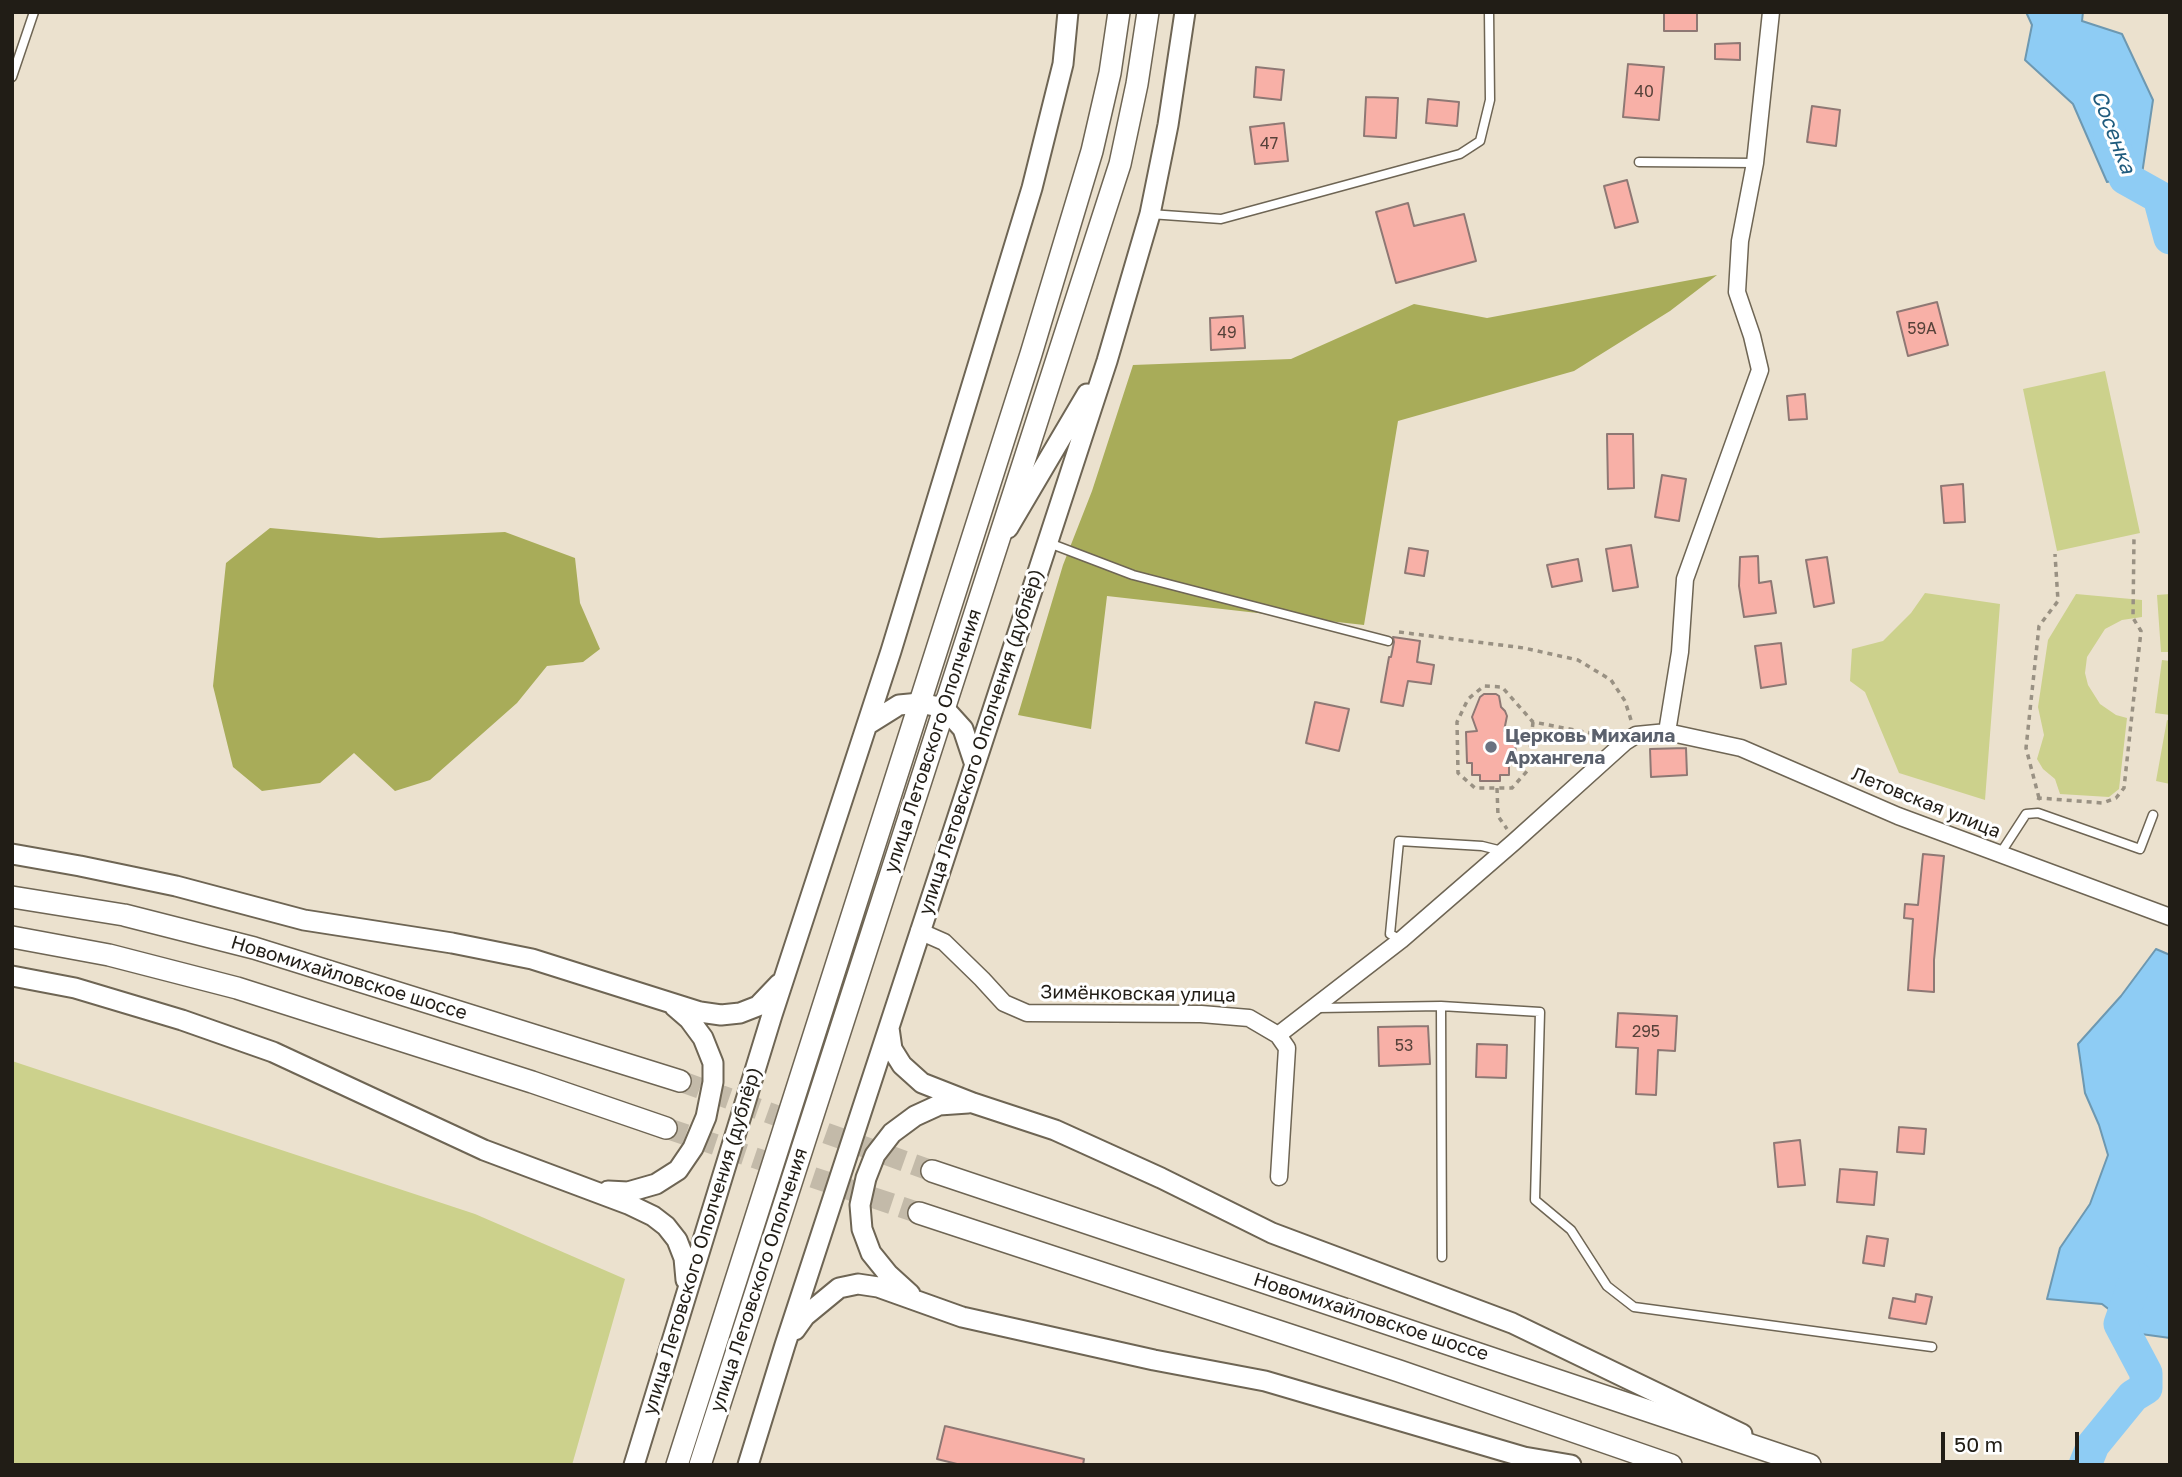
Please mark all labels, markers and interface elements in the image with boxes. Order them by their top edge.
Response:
house number: 40 [1634,82,1654,102]
water label: Сосенка [2086,87,2140,177]
house number: 47 [1260,134,1278,154]
house number: 59А [1907,319,1937,339]
house number: 49 [1217,323,1237,343]
street label: улица Летовского Ополчения (дублёр) [914,566,1048,918]
street label: улица Летовского Ополчения [879,606,987,876]
place label: Церковь Михаила Архангела [1505,725,1675,769]
marker: Церковь Михаила Архангела [1483,739,1499,755]
street label: Летовская улица [1848,763,2004,843]
street label: Новомихайловское шоссе [228,931,470,1025]
street label: Зимёнковская улица [1040,981,1236,1007]
house number: 295 [1632,1022,1660,1042]
house number: 53 [1395,1036,1413,1056]
street label: улица Летовского Ополчения (дублёр) [638,1064,766,1418]
street label: улица Летовского Ополчения [705,1145,813,1415]
street label: Новомихайловское шоссе [1251,1268,1491,1366]
scale bar [1944,1418,2082,1462]
text: 50 m [1954,1431,2003,1457]

